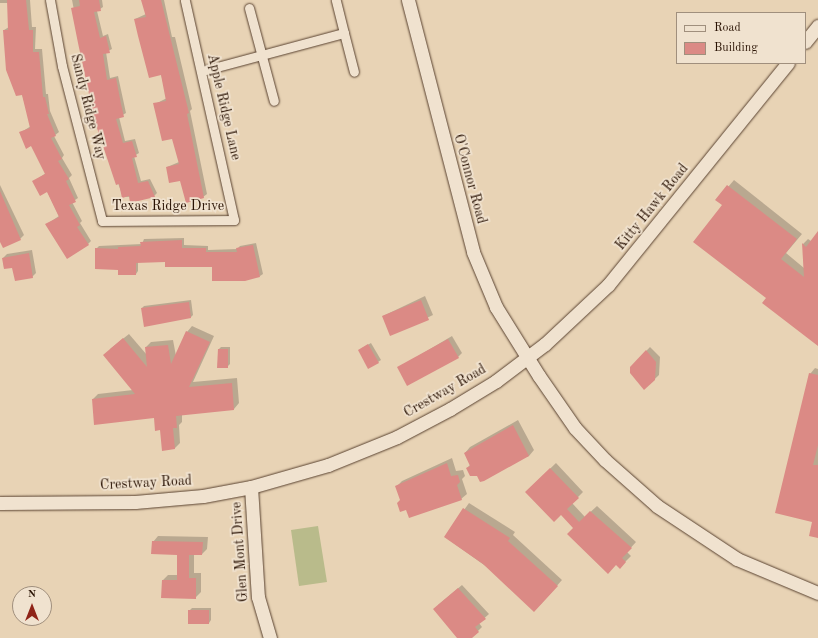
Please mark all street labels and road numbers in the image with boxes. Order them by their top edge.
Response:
street label: Sandy Ridge Way [67,52,109,162]
street label: Apple Ridge Lane [204,52,244,162]
street label: O'Connor Road [450,132,490,226]
street label: Kitty Hawk Road [612,160,692,254]
street label: Texas Ridge Drive [112,198,224,214]
street label: Crestway Road [401,361,489,421]
street label: Crestway Road [100,472,192,494]
street label: Glen Mont Drive [228,501,252,603]

